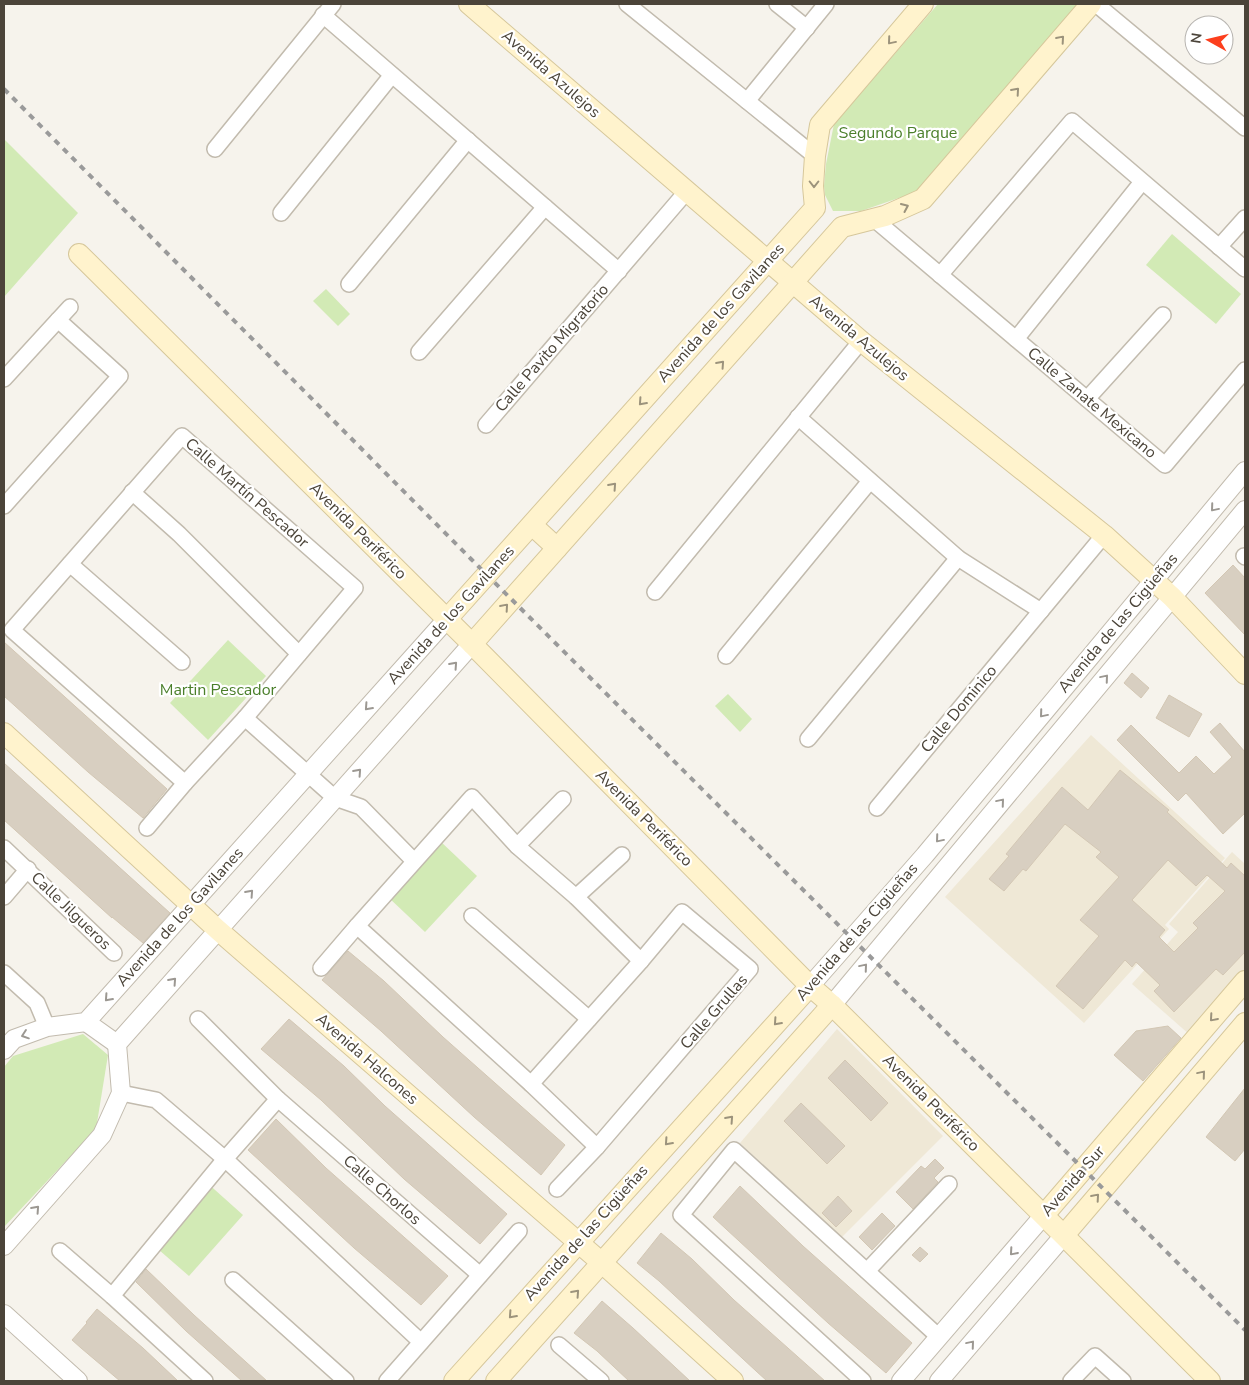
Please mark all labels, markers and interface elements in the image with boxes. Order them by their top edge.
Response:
north arrow [1184,15,1234,65]
street label: Avenida Azulejos [497,25,605,123]
text: N [1186,32,1207,45]
one-way arrow [888,35,897,44]
one-way arrow [1055,36,1063,45]
one-way arrow [1010,88,1019,97]
park label: Segundo Parque [839,122,957,144]
one-way arrow [809,180,819,188]
one-way arrow [900,203,909,214]
street label: Avenida de los Gavilanes [652,239,790,387]
street label: Calle Pavito Migratorio [490,279,614,417]
street label: Avenida Azulejos [804,290,914,386]
street label: Calle Zanate Mexicano [1023,342,1161,464]
one-way arrow [715,361,724,370]
one-way arrow [639,396,648,405]
street label: Calle Martín Pescador [180,433,314,553]
street label: Avenida Periférico [304,477,412,585]
one-way arrow [607,482,616,491]
one-way arrow [1211,502,1219,511]
street label: Avenida de los Gavilanes [382,541,520,689]
street label: Avenida de las Cigüeñas [1053,548,1183,698]
one-way arrow [499,604,508,613]
street label: Calle Dominico [916,660,1002,757]
one-way arrow [448,661,457,670]
one-way arrow [1100,674,1109,683]
park label: Martin Pescador [160,679,277,701]
one-way arrow [364,702,373,711]
one-way arrow [1039,708,1048,717]
street label: Avenida Periférico [590,764,698,872]
one-way arrow [352,768,361,777]
one-way arrow [996,799,1005,808]
one-way arrow [935,833,944,842]
street label: Avenida de los Gavilanes [111,843,249,991]
street label: Avenida de las Cigüeñas [791,858,923,1006]
street label: Calle Jilgueros [26,867,116,955]
one-way arrow [245,890,254,899]
one-way arrow [858,964,867,973]
street label: Calle Grullas [675,970,753,1054]
one-way arrow [167,978,175,987]
one-way arrow [105,992,114,1001]
street label: Avenida Halcones [311,1008,423,1110]
one-way arrow [1210,1012,1219,1021]
one-way arrow [774,1017,783,1026]
one-way arrow [22,1029,30,1039]
street label: Avenida Periférico [877,1049,985,1157]
one-way arrow [1196,1071,1204,1080]
one-way arrow [725,1116,734,1125]
one-way arrow [665,1137,674,1146]
street label: Avenida Sur [1036,1141,1110,1221]
street label: Calle Chorlos [338,1150,426,1230]
street label: Avenida de las Cigüeñas [519,1160,653,1306]
one-way arrow [1091,1194,1100,1203]
one-way arrow [30,1206,39,1215]
one-way arrow [1009,1246,1018,1255]
one-way arrow [570,1289,579,1298]
one-way arrow [509,1310,518,1319]
one-way arrow [965,1341,974,1350]

